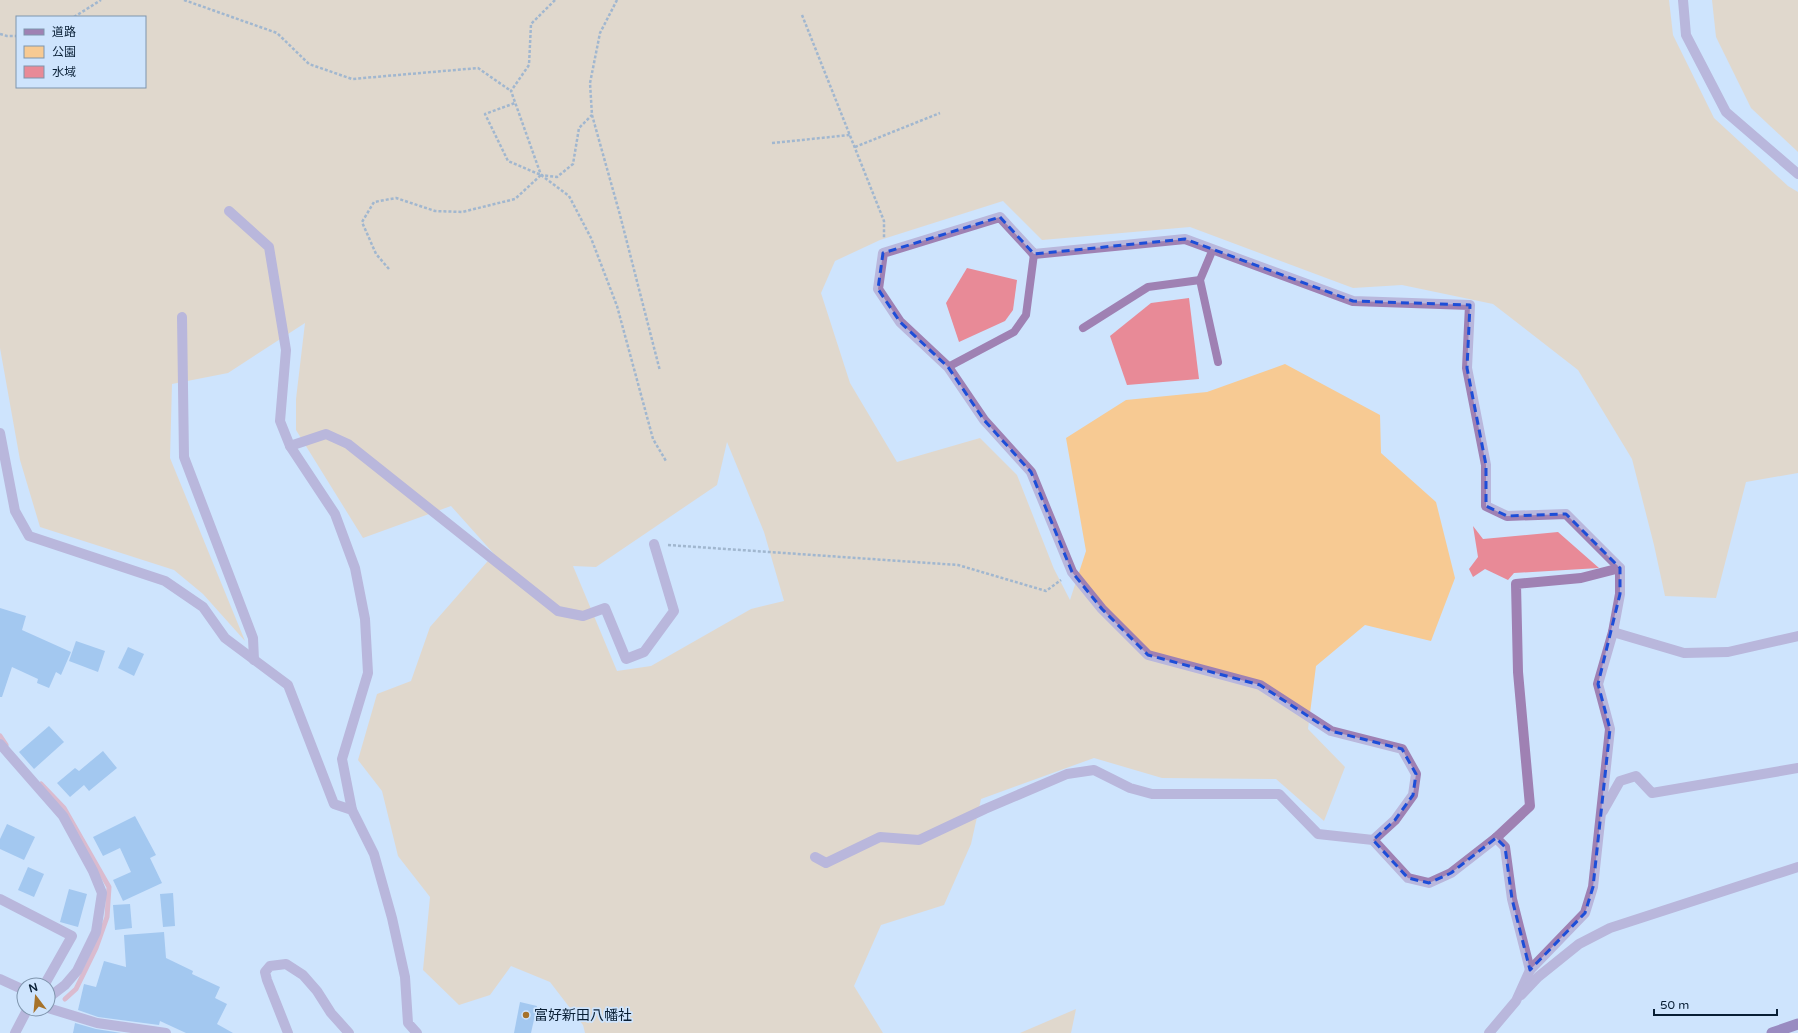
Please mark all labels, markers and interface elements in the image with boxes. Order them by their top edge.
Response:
legend [16,16,146,88]
text: 道路 [52,25,76,39]
text: 公園 [52,45,76,59]
text: 水域 [52,65,76,79]
north arrow [16,977,56,1017]
text: N [27,980,39,995]
scale bar [1654,991,1777,1017]
text: 50 m [1660,998,1689,1012]
place label: 富好新田八幡社 [534,1007,632,1024]
marker: 富好新田八幡社 [521,1010,531,1020]

